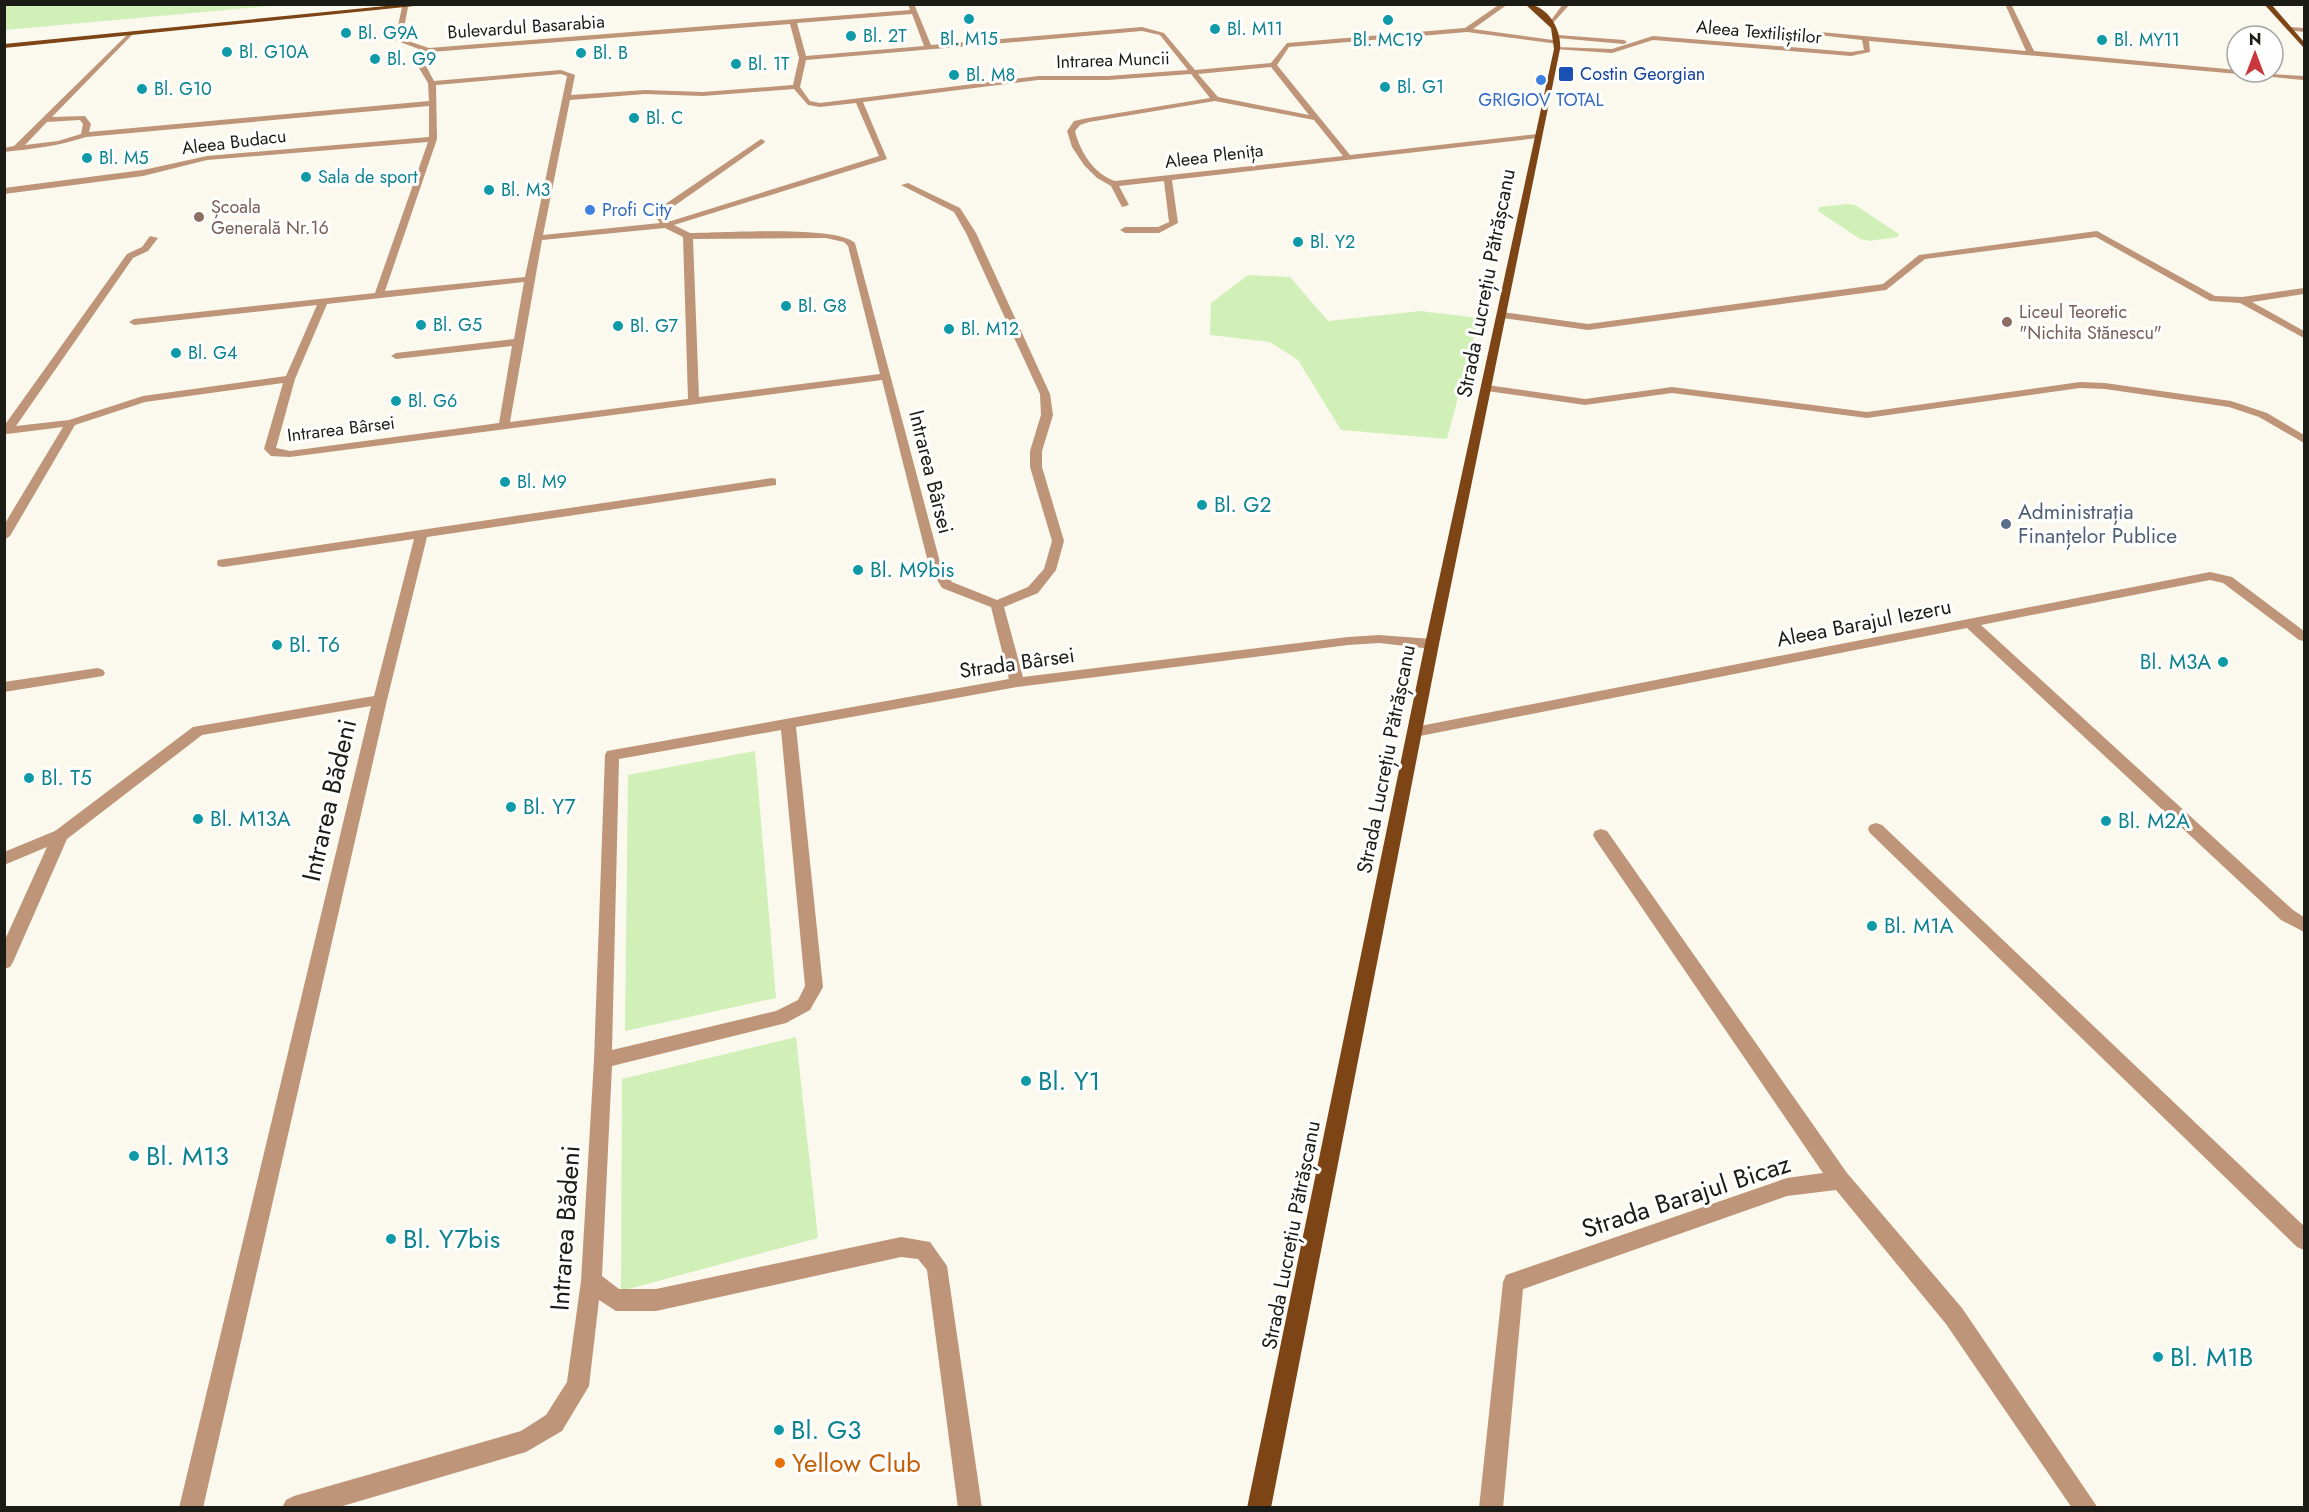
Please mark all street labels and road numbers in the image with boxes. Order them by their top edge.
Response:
street label: Bulevardul Basarabia [446,9,606,45]
street label: Aleea Textiliștilor [1695,14,1824,51]
street label: Intrarea Muncii [1056,45,1170,75]
street label: Aleea Budacu [180,123,288,161]
street label: Aleea Plenița [1163,137,1265,175]
street label: Strada Lucrețiu Pătrășcanu [1449,166,1523,400]
street label: Intrarea Bârsei [901,407,961,537]
street label: Intrarea Bârsei [286,409,396,449]
street label: Aleea Barajul Iezeru [1774,591,1954,655]
street label: Strada Bârsei [957,640,1077,686]
street label: Strada Lucrețiu Pătrășcanu [1349,642,1423,876]
street label: Intrarea Bădeni [292,715,366,885]
street label: Strada Lucrețiu Pătrășcanu [1254,1118,1328,1352]
street label: Intrarea Bădeni [540,1144,590,1312]
street label: Strada Barajul Bicaz [1577,1144,1795,1248]

